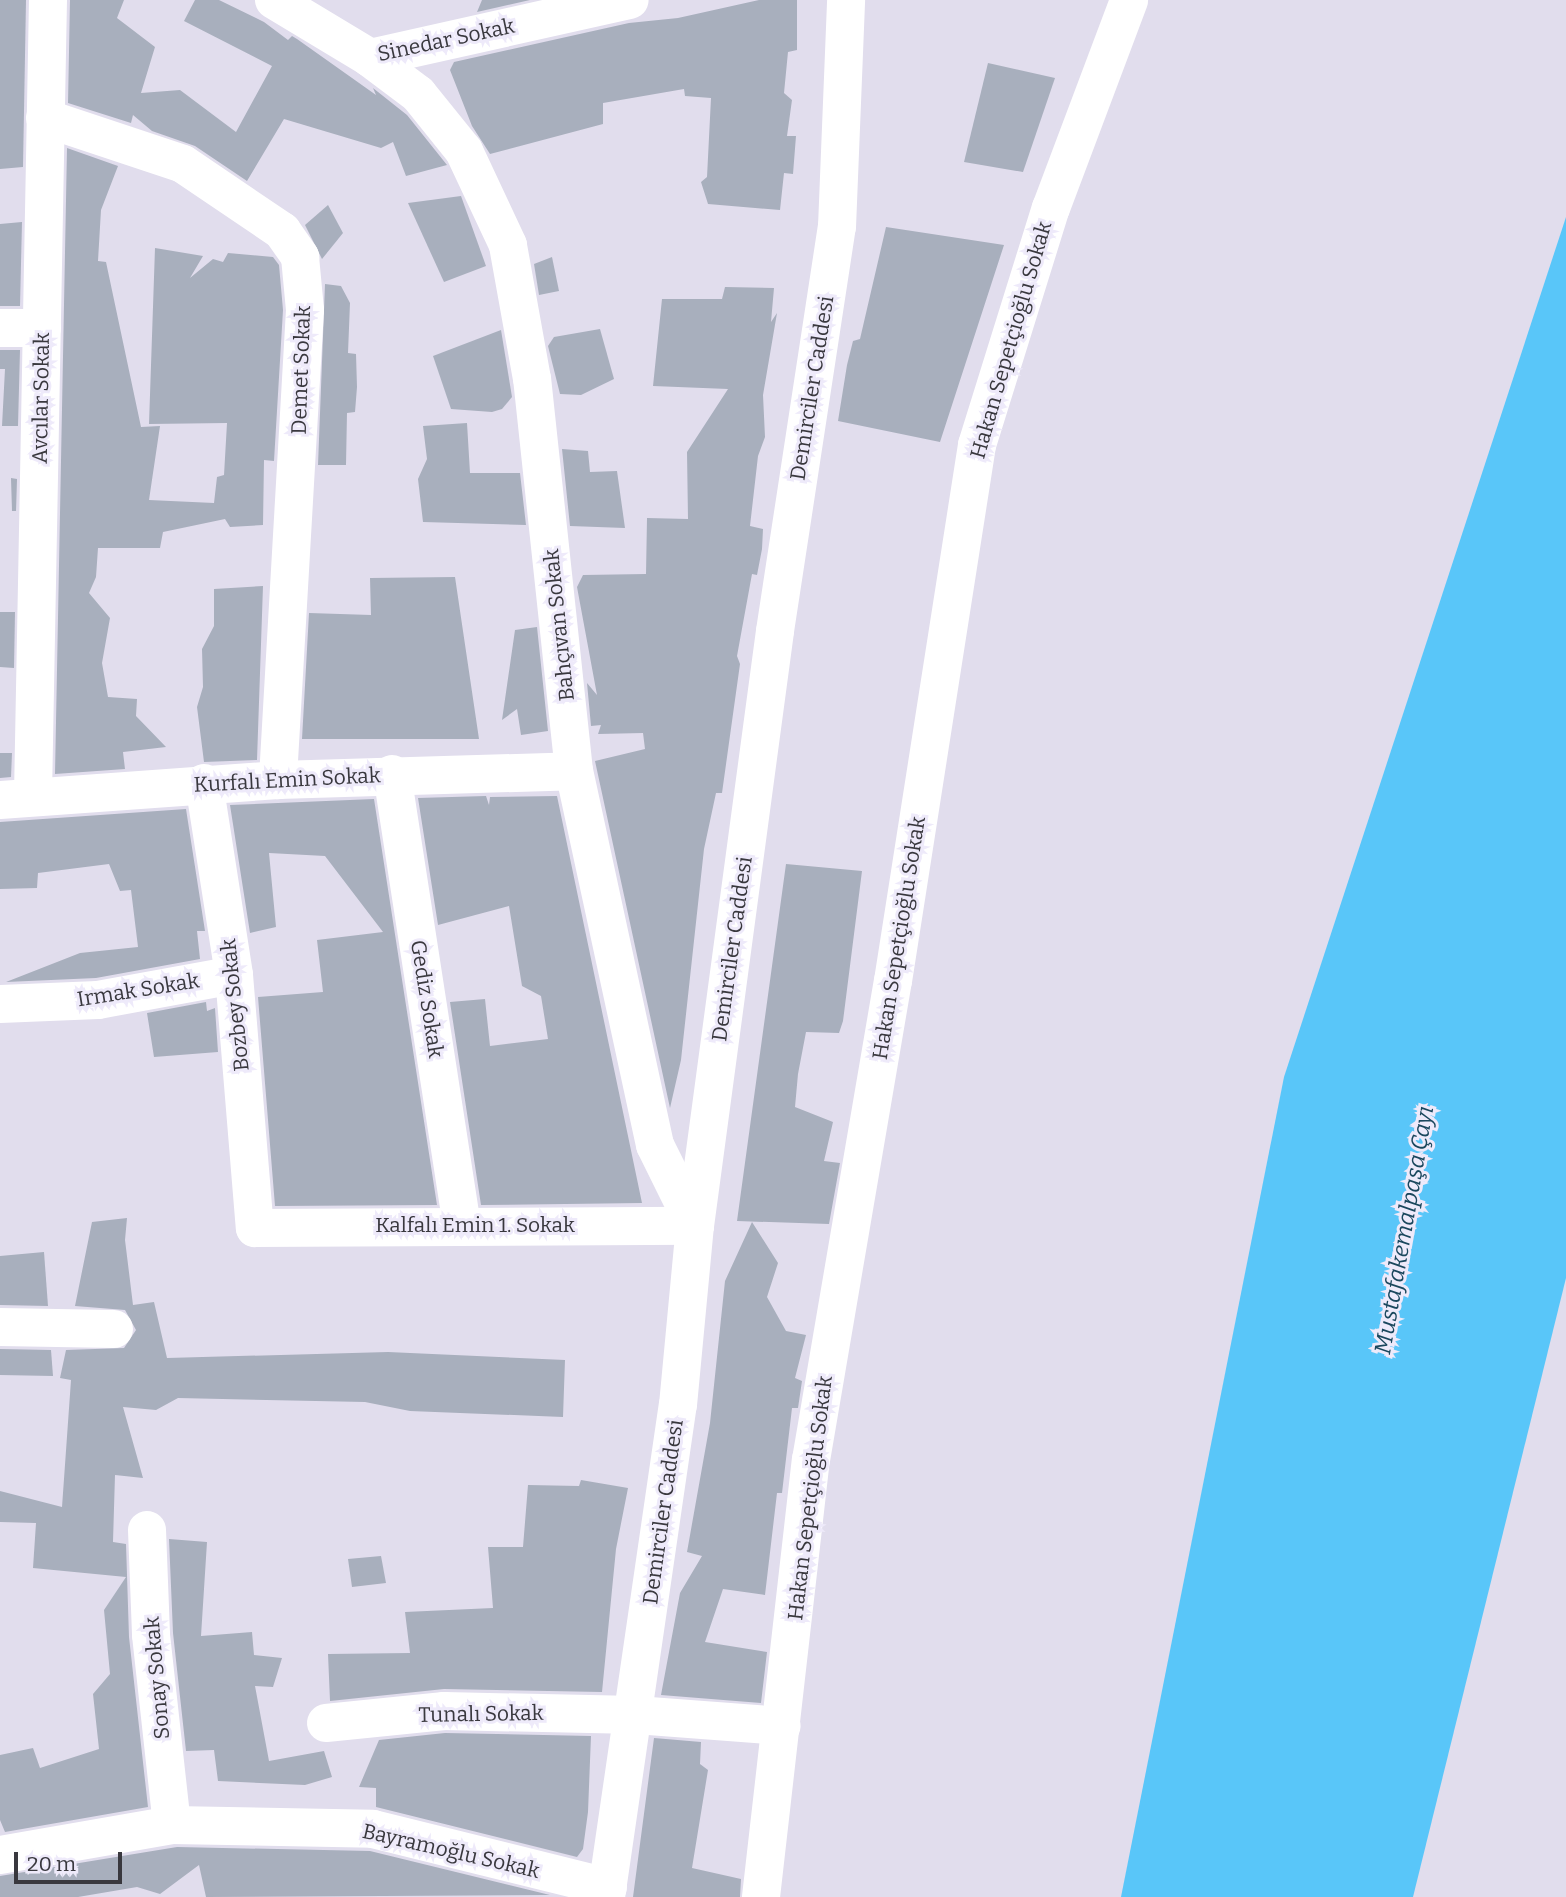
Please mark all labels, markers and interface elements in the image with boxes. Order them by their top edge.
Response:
street label: Sinedar Sokak [375,13,517,67]
street label: Hakan Sepetçioğlu Sokak [965,218,1057,462]
street label: Demirciler Caddesi [785,294,839,482]
street label: Demet Sokak [286,305,316,435]
street label: Avcılar Sokak [27,332,55,464]
street label: Bahçıvan Sokak [538,548,580,702]
street label: Kurfalı Emin Sokak [193,763,381,797]
street label: Hakan Sepetçioğlu Sokak [867,815,931,1061]
street label: Demirciler Caddesi [707,855,757,1043]
street label: Bozbey Sokak [216,938,254,1072]
street label: Gediz Sokak [405,938,449,1060]
street label: Irmak Sokak [75,968,201,1012]
water label: Mustafakemalpaşa Çayı [1369,1104,1439,1356]
street label: Kalfalı Emin 1. Sokak [375,1212,575,1238]
street label: Hakan Sepetçioğlu Sokak [783,1374,837,1622]
street label: Demirciler Caddesi [638,1418,688,1606]
street label: Sonay Sokak [139,1616,175,1740]
street label: Tunalı Sokak [418,1700,544,1728]
street label: Bayramoğlu Sokak [360,1818,542,1884]
scale bar [18,1838,126,1882]
text: 20 m [27,1851,76,1877]

